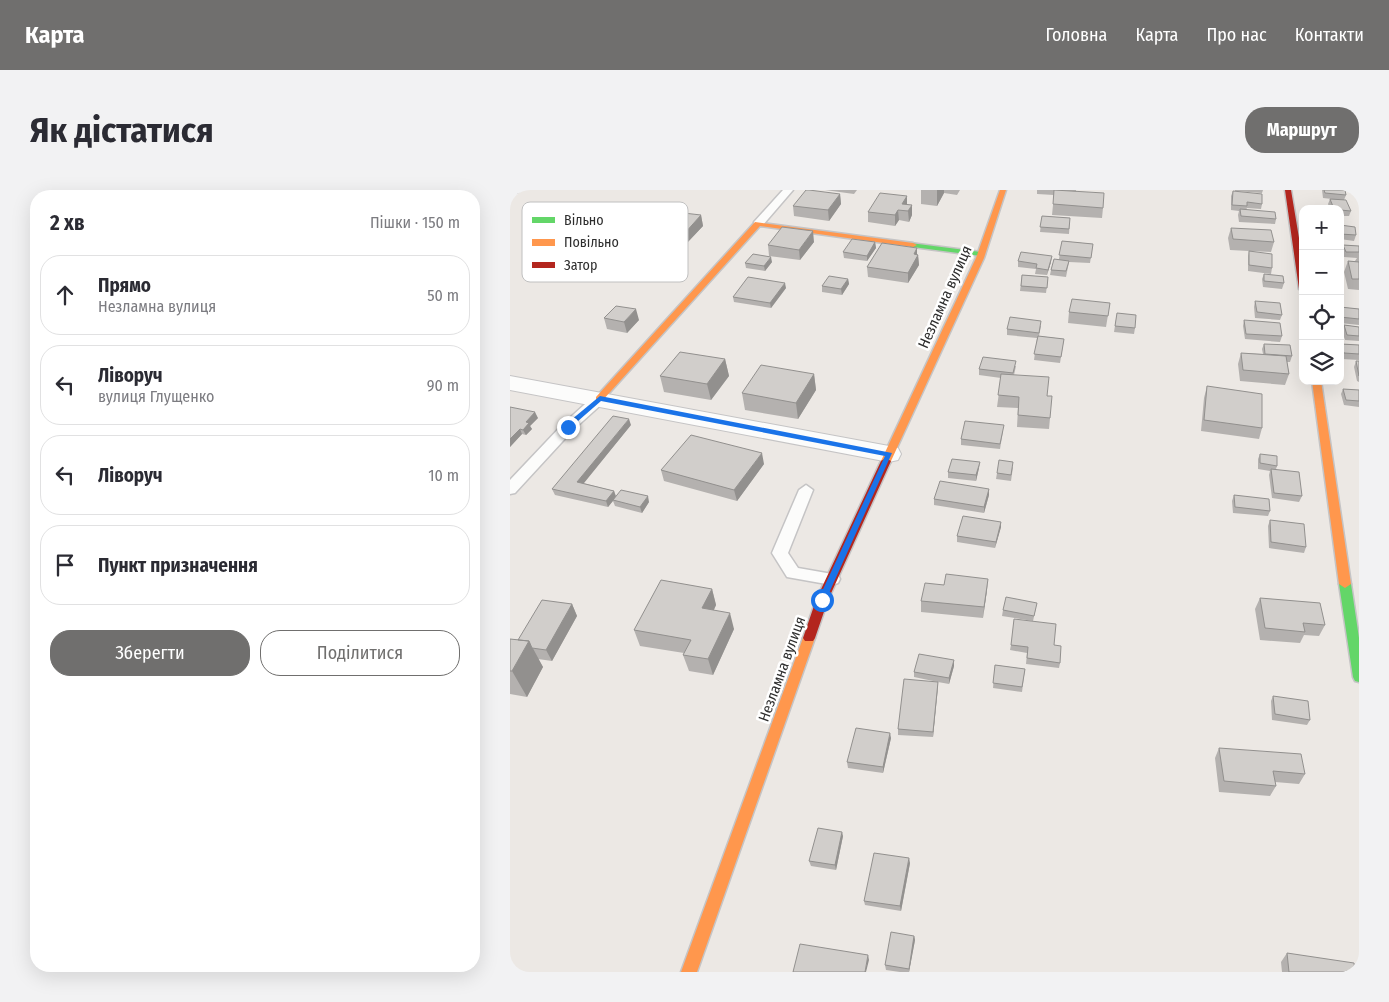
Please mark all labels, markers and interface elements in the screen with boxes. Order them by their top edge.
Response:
text: Карта [25,21,84,49]
text: Головна [1045,24,1107,46]
text: Карта [1135,24,1178,46]
text: Про нас [1206,24,1267,46]
text: Контакти [1295,24,1364,46]
button: Маршрут [1245,107,1359,153]
text: Як дістатися [30,109,214,151]
legend [522,202,688,282]
map controls [1299,205,1344,385]
button: + [1299,205,1344,250]
text: 2 хв [50,210,85,236]
text: Вільно [564,212,604,229]
text: Пішки · 150 m [370,213,460,232]
text: Повільно [564,234,619,251]
street label: Незламна вулиця [914,243,976,351]
button: − [1299,250,1344,295]
text: Затор [564,257,597,274]
text: Прямо [98,274,151,297]
icon: ahead [51,281,79,309]
text: 50 m [427,286,459,305]
button: locate [1299,295,1344,340]
text: Незламна вулиця [98,297,216,316]
button: layers [1299,340,1344,385]
text: Ліворуч [98,364,163,387]
icon: left [51,371,79,399]
text: 90 m [427,376,459,395]
text: вулиця Глущенко [98,387,214,406]
route end [557,416,580,439]
icon: left [51,461,79,489]
text: Ліворуч [98,464,163,487]
text: 10 m [428,466,459,485]
icon: arrive [51,551,79,579]
text: Пункт призначення [98,554,258,577]
route start [811,589,834,612]
street label: Незламна вулиця [755,614,809,724]
button: Зберегти [50,630,250,676]
button: Поділитися [260,630,460,676]

